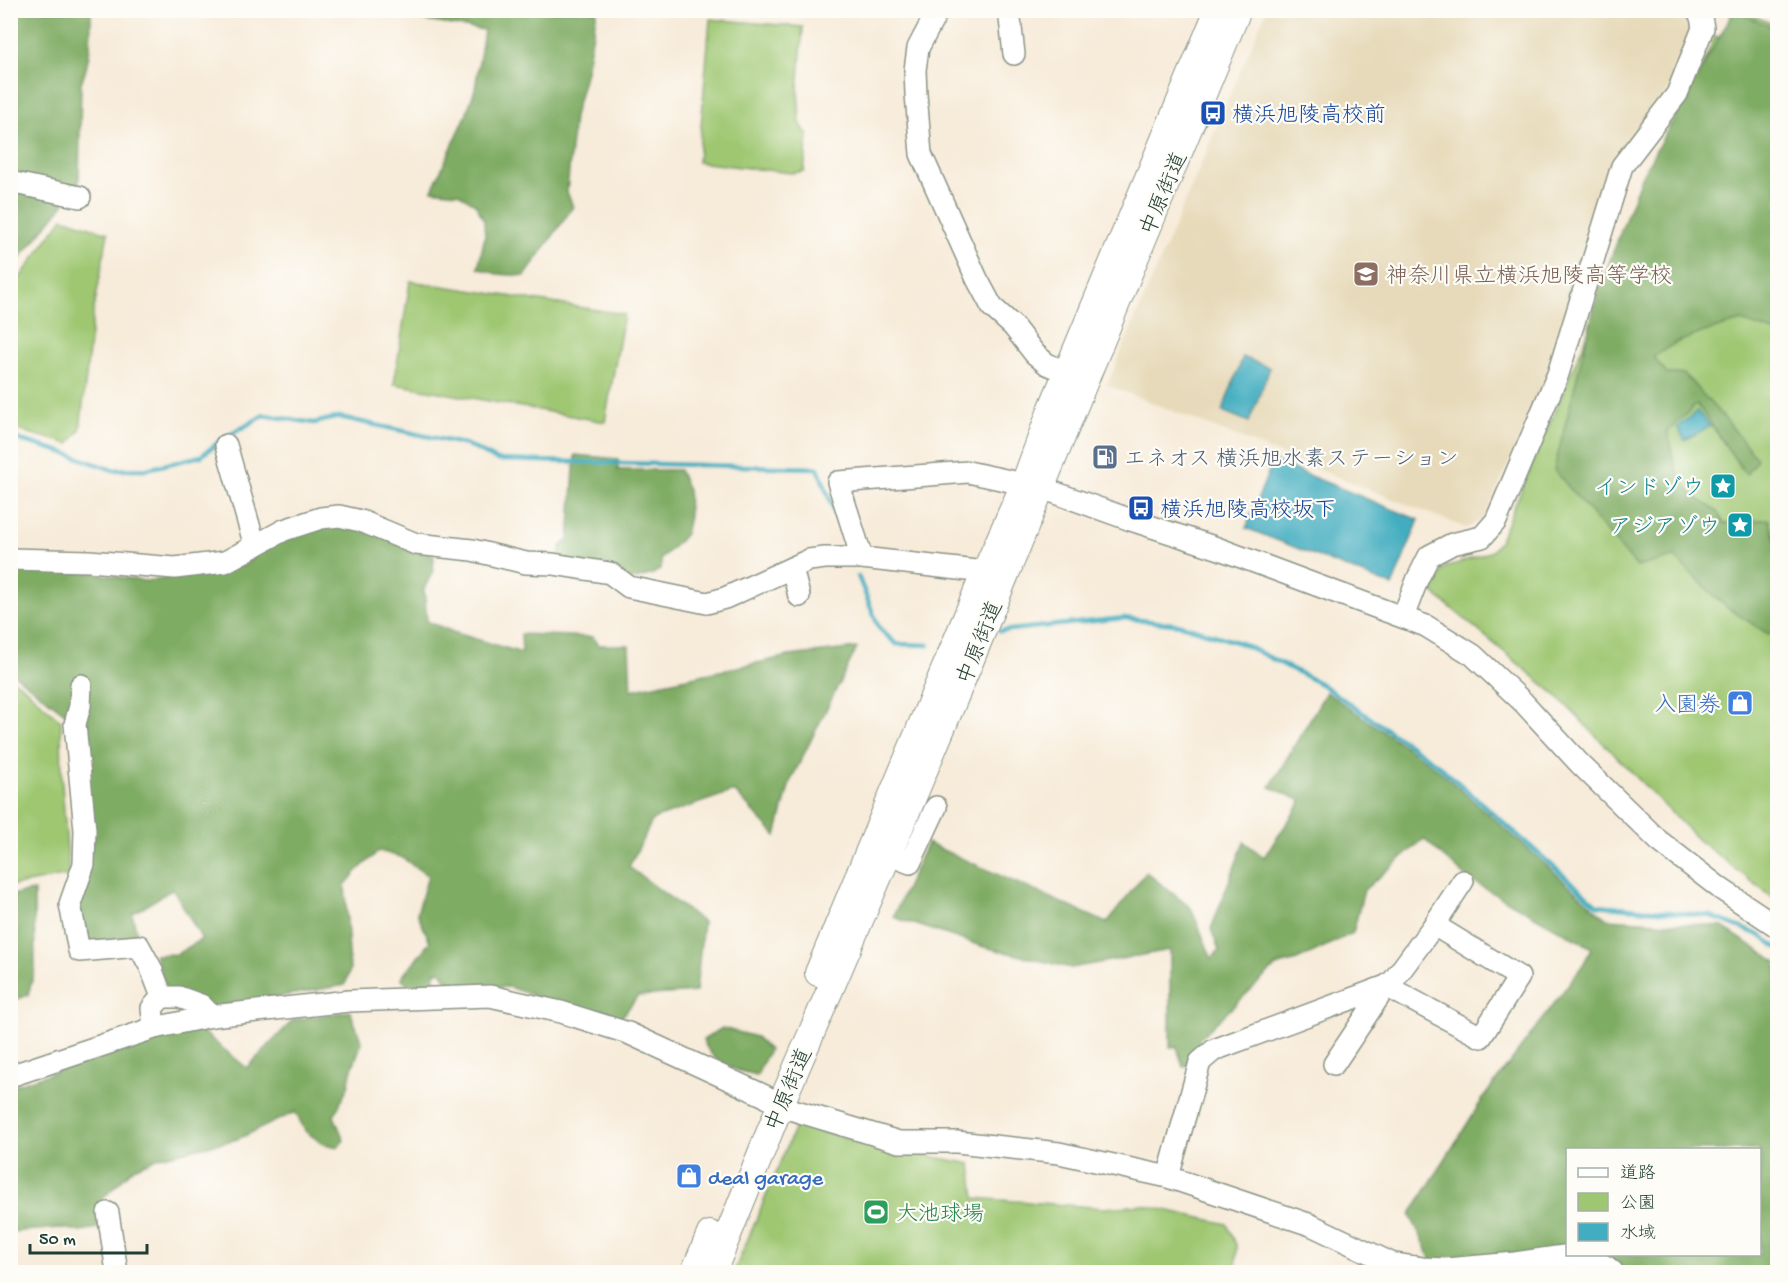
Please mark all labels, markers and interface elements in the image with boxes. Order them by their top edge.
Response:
bus stop icon: 横浜旭陵高校前 [1198,98,1228,128]
place label: 横浜旭陵高校前 [1232,103,1386,130]
street label: 中原街道 [1135,148,1195,240]
school or university icon: 神奈川県立横浜旭陵高等学校 [1351,259,1381,289]
place label: 神奈川県立横浜旭陵高等学校 [1386,264,1672,291]
fuel station icon: エネオス 横浜旭水素ステーション [1090,442,1120,472]
place label: エネオス 横浜旭水素ステーション [1124,447,1459,474]
place icon: インドゾウ [1708,471,1738,501]
place label: インドゾウ [1594,476,1704,503]
bus stop icon: 横浜旭陵高校坂下 [1126,493,1156,523]
place label: 横浜旭陵高校坂下 [1160,498,1336,525]
place icon: アジアゾウ [1725,510,1755,540]
place label: アジアゾウ [1610,515,1720,542]
street label: 中原街道 [951,597,1010,689]
shop icon: 入園券 [1725,688,1755,718]
place label: 入園券 [1654,692,1720,720]
street label: 中原街道 [760,1044,820,1136]
legend [1566,1148,1761,1256]
shop icon: deal garage [674,1161,704,1191]
text: 道路 [1620,1163,1656,1185]
place label: deal garage [708,1167,824,1193]
text: 公園 [1620,1194,1656,1215]
sports icon: 大池球場 [861,1197,891,1227]
place label: 大池球場 [896,1202,984,1229]
scale bar [30,1217,147,1255]
text: 水域 [1620,1223,1656,1245]
text: 50 m [39,1230,76,1251]

